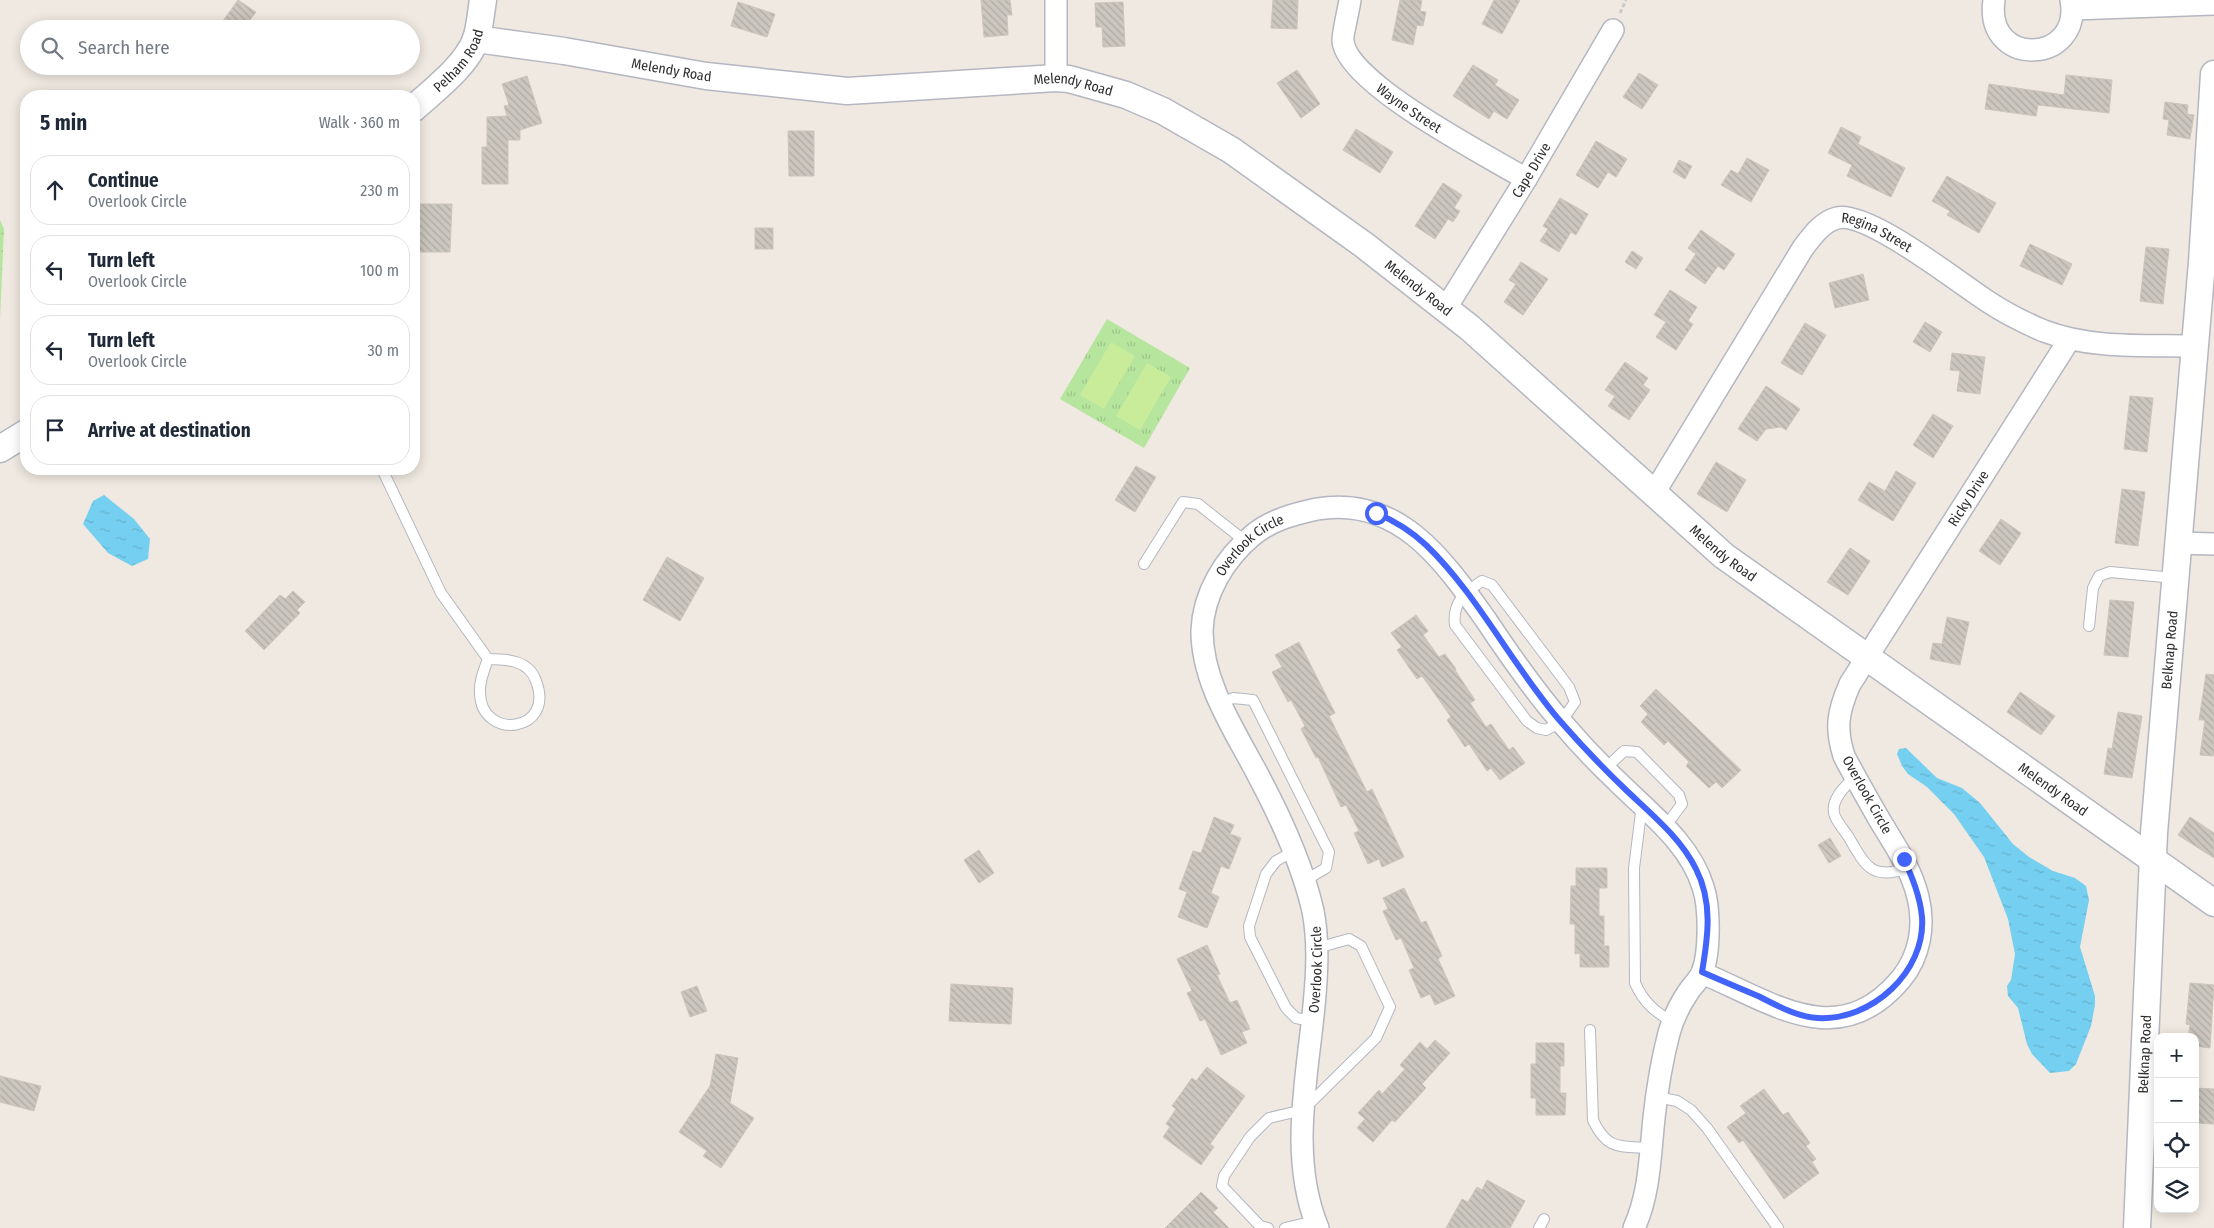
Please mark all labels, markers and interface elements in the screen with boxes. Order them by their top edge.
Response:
search box [20,20,420,75]
street label: Pelham Road [430,28,487,96]
icon: search [38,34,66,62]
text: Search here [78,36,170,59]
street label: Melendy Road [630,55,712,85]
street label: Melendy Road [1033,69,1115,99]
street label: Wayne Street [1373,80,1445,137]
text: 5 min [40,110,87,136]
text: Walk · 360 m [319,113,400,132]
street label: Cape Drive [1508,139,1554,201]
text: Continue [88,169,159,192]
icon: ahead [41,176,69,204]
text: 230 m [360,181,399,200]
text: Overlook Circle [88,192,187,211]
street label: Regina Street [1841,209,1916,256]
text: Turn left [88,249,155,272]
icon: left [41,256,69,284]
street label: Melendy Road [1382,256,1456,319]
text: 100 m [360,261,399,280]
text: Overlook Circle [88,272,187,291]
text: Turn left [88,329,155,352]
icon: left [41,336,69,364]
text: 30 m [367,341,399,360]
text: Overlook Circle [88,352,187,371]
icon: arrive [41,416,69,444]
text: Arrive at destination [88,419,251,442]
street label: Ricky Drive [1944,467,1992,529]
route start [1365,502,1388,525]
street label: Overlook Circle [1212,510,1286,579]
street label: Melendy Road [1686,521,1760,585]
street label: Belknap Road [2158,610,2181,690]
street label: Overlook Circle [1839,753,1895,837]
street label: Melendy Road [2015,759,2091,820]
route end [1893,848,1916,871]
street label: Overlook Circle [1305,925,1325,1014]
street label: Belknap Road [2134,1014,2155,1094]
map controls [2154,1033,2199,1213]
button: + [2154,1033,2199,1078]
button: − [2154,1078,2199,1123]
button: locate [2154,1123,2199,1168]
button: layers [2154,1168,2199,1213]

